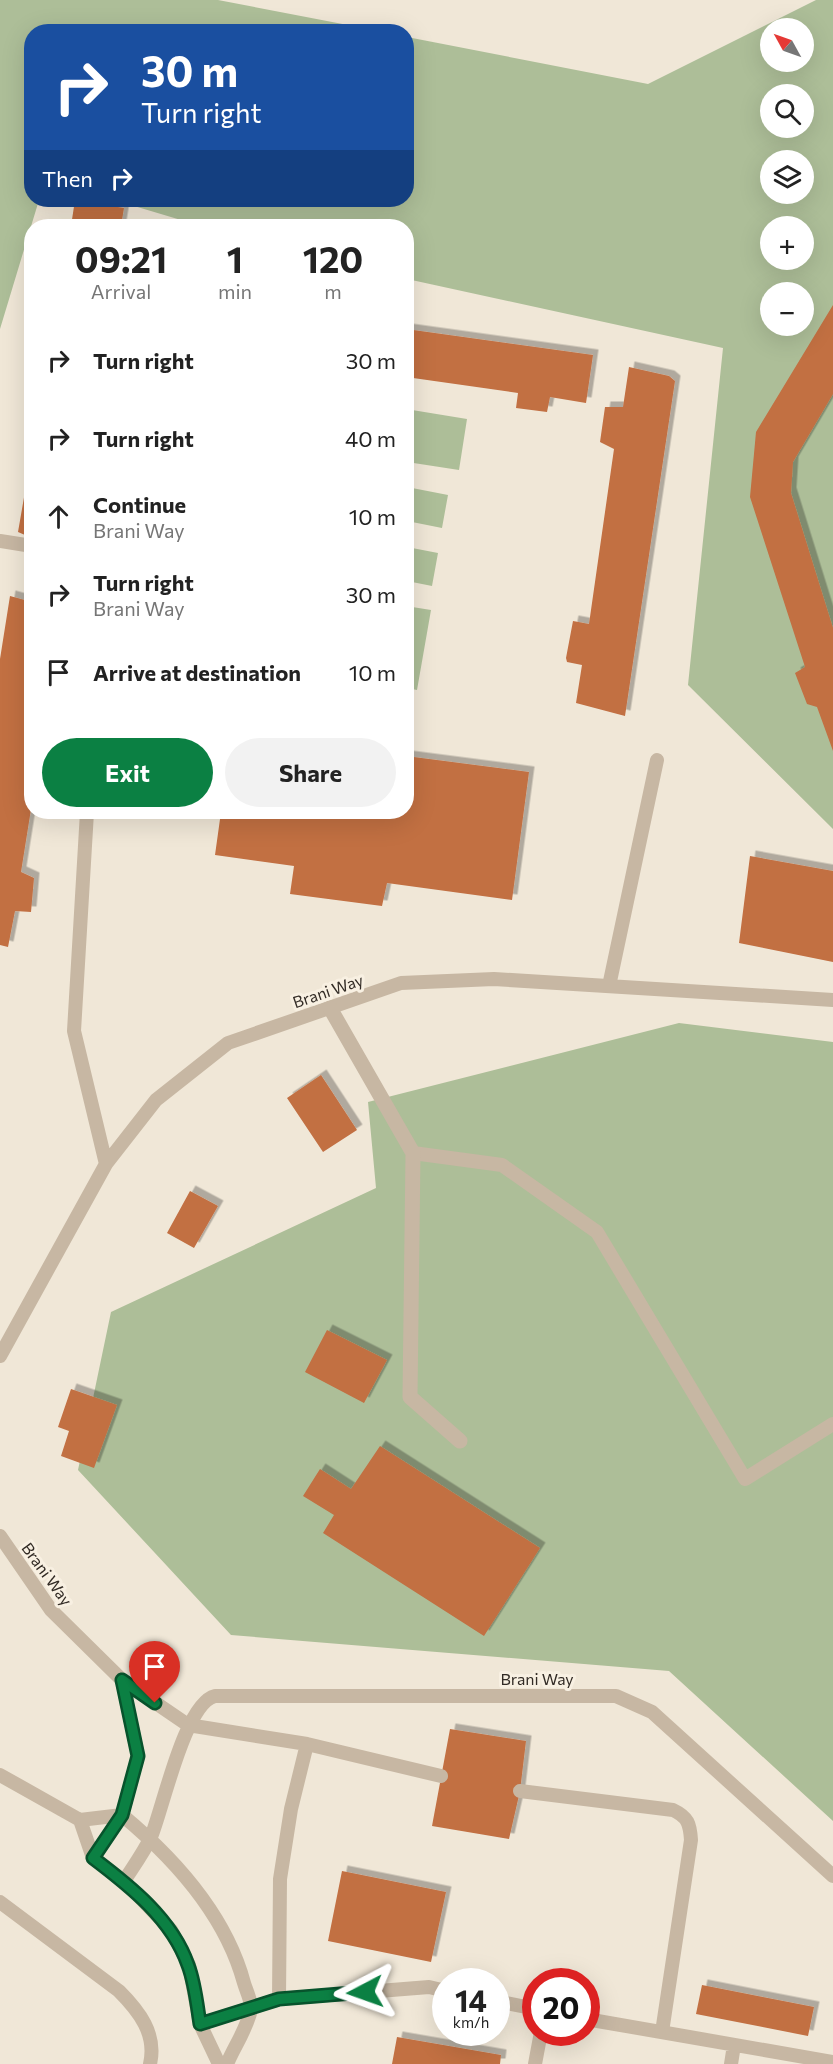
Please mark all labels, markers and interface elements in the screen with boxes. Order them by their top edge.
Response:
north arrow [760,18,814,72]
map controls [760,18,814,336]
text: 30 m [141,44,238,96]
icon: right [42,48,120,126]
button: search [760,84,814,138]
text: Turn right [141,96,261,129]
button: layers [760,150,814,204]
icon: right [105,162,138,195]
text: Then [42,165,93,192]
button: + [760,216,814,270]
text: 09:21 [75,236,167,280]
text: 1 [227,236,243,280]
text: 120 [303,236,363,280]
text: Arrival [91,279,151,303]
text: min [218,279,252,303]
text: m [324,279,342,303]
button: − [760,282,814,336]
icon: right [42,344,75,377]
text: Turn right [93,347,194,374]
text: 30 m [346,347,396,374]
icon: right [42,422,75,455]
text: Turn right [93,425,194,452]
text: 40 m [345,425,396,452]
text: Continue [93,491,186,518]
icon: ahead [42,500,75,533]
text: 10 m [349,503,396,530]
text: Brani Way [93,518,185,542]
text: Turn right [93,569,194,596]
icon: right [42,578,75,611]
text: 30 m [346,581,396,608]
text: Brani Way [93,596,185,620]
icon: arrive [42,656,75,689]
text: Arrive at destination [93,659,301,686]
text: 10 m [349,659,396,686]
button: Exit [42,738,213,807]
button: Share [225,738,396,807]
street label: Brani Way [290,970,366,1011]
street label: Brani Way [18,1539,77,1609]
pin [129,1641,180,1703]
icon: arrive [138,1650,171,1683]
street label: Brani Way [500,1669,574,1688]
position arrow [333,1960,397,2024]
speed limit sign: 20 [522,1968,600,2046]
text: 14 [455,1981,487,2018]
text: km/h [453,2013,489,2031]

